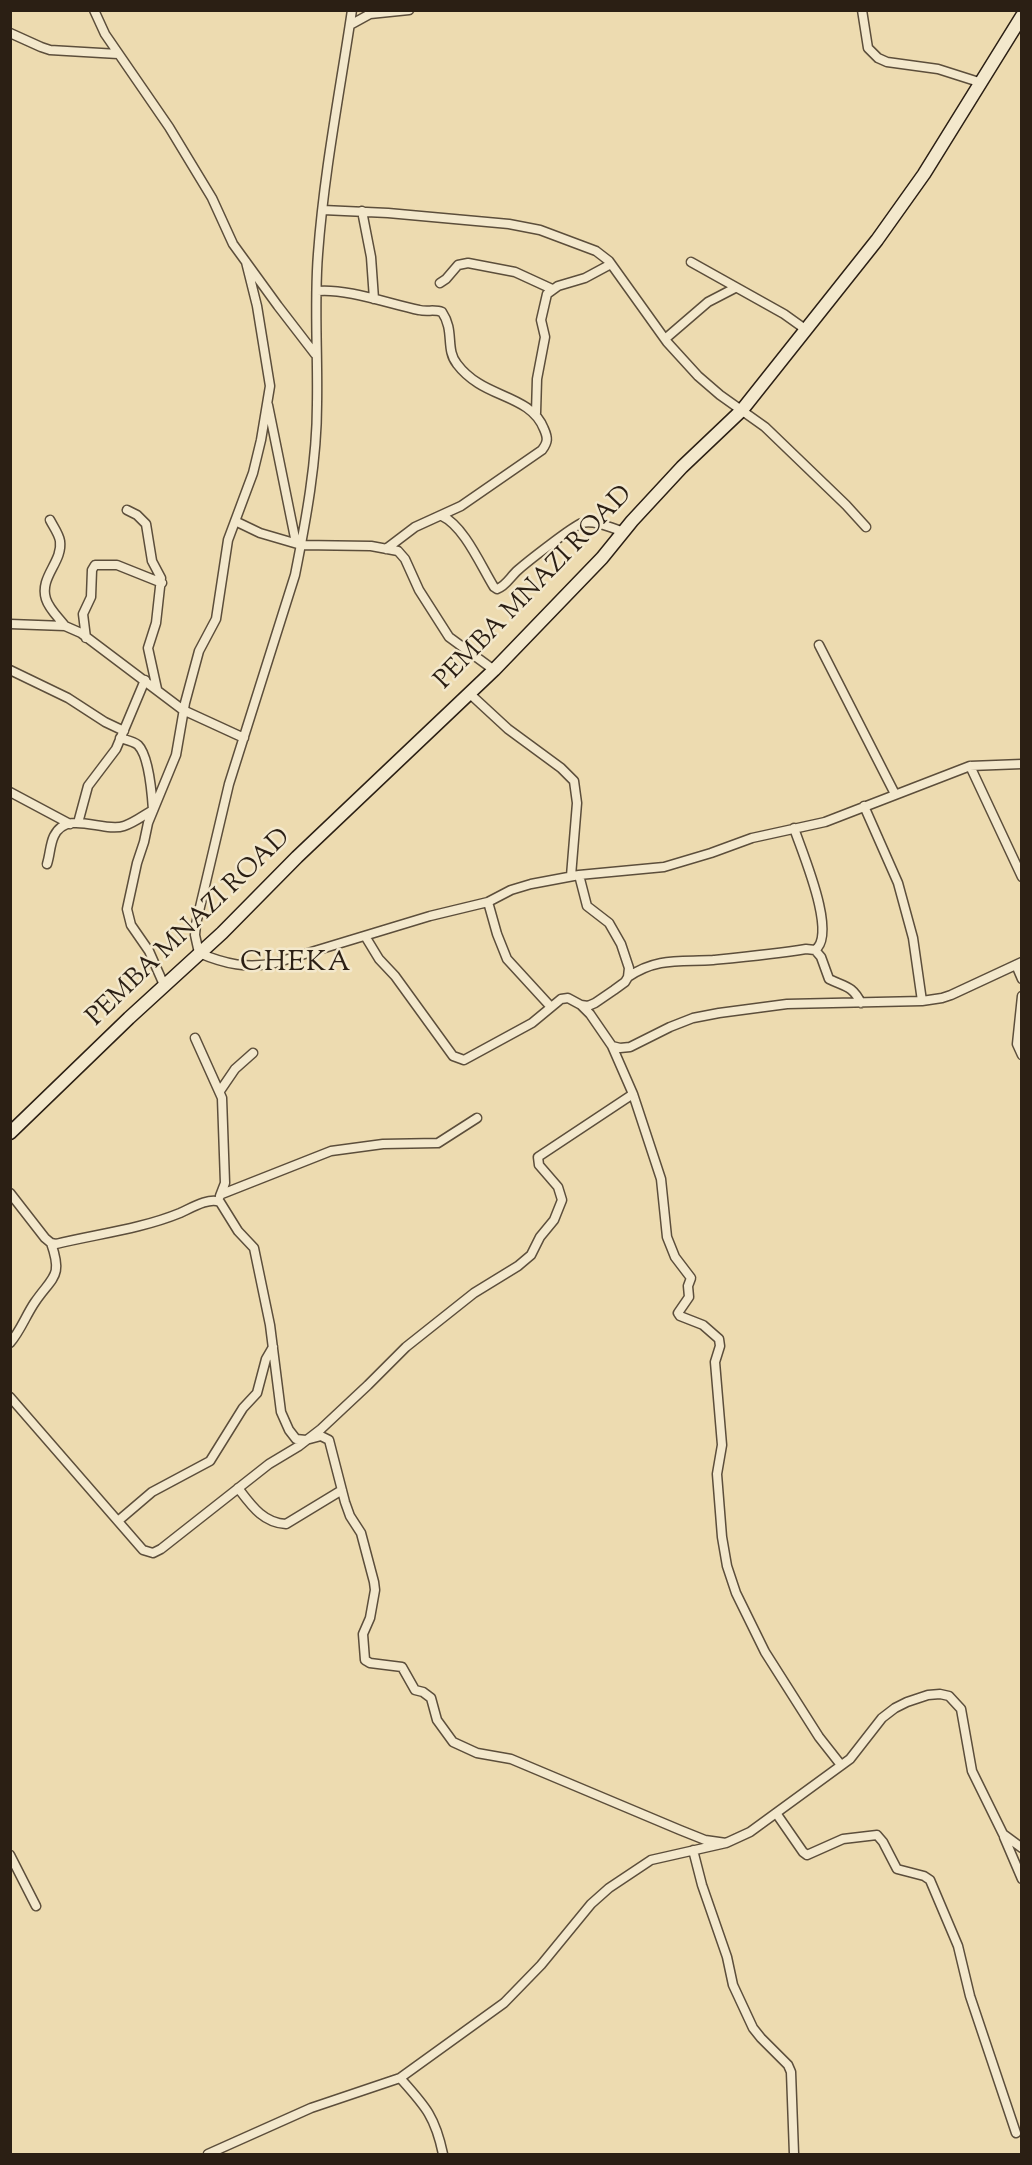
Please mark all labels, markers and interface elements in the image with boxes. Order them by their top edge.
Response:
street label: PEMBA MNAZI ROAD [430,481,640,697]
street label: PEMBA MNAZI ROAD [82,824,298,1034]
district label: CHEKA [240,948,352,982]

